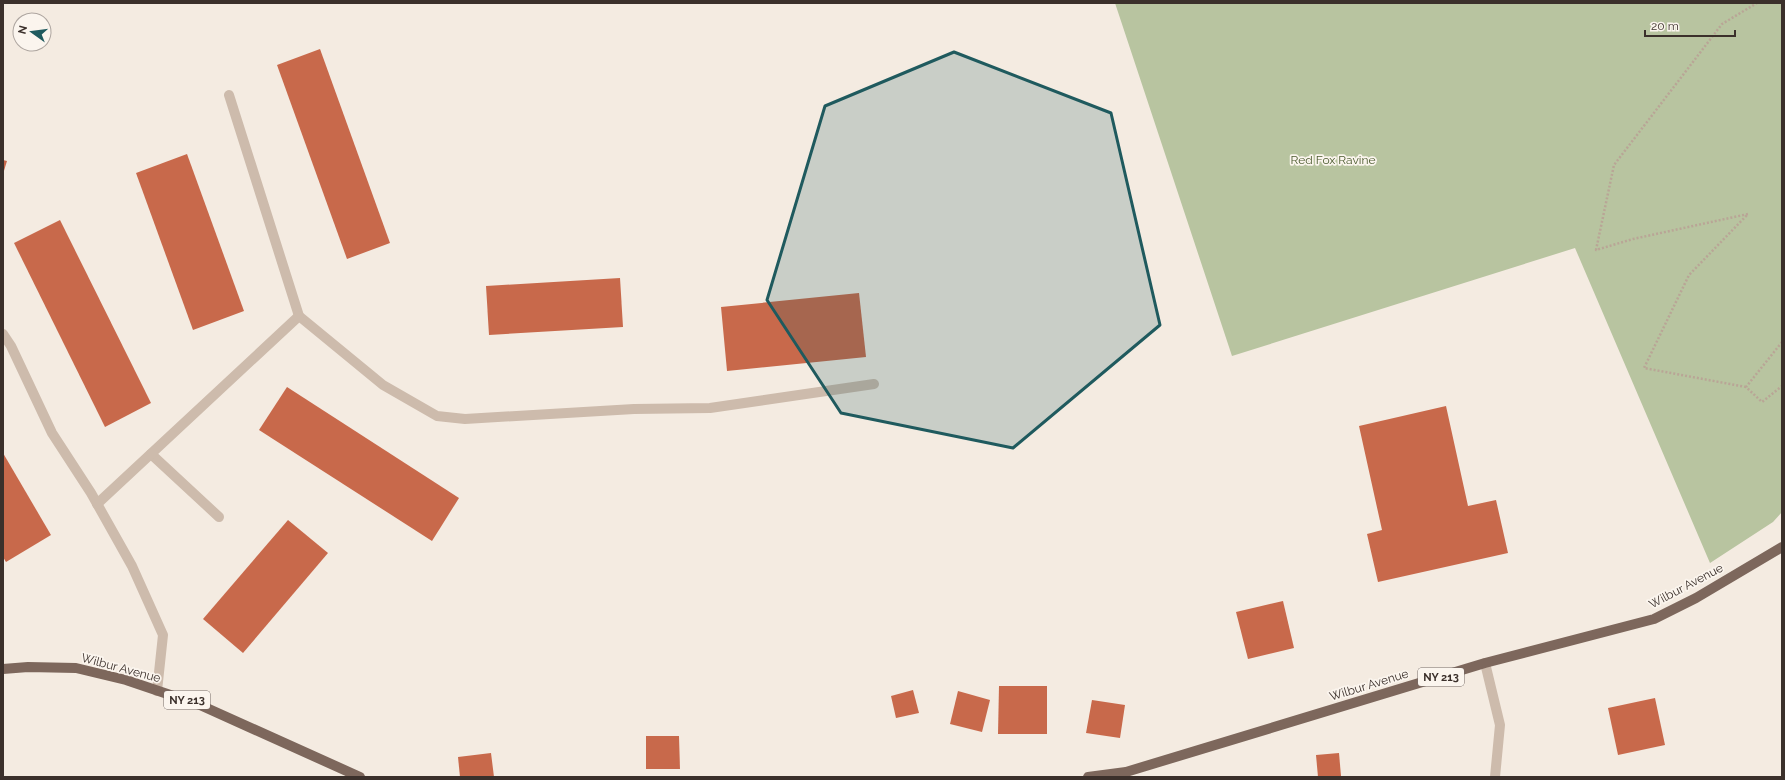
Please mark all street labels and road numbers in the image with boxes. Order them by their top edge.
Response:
street label: Wilbur Avenue [1647,561,1725,611]
street label: Wilbur Avenue [80,651,162,685]
street label: Wilbur Avenue [1328,666,1410,704]
road number: NY 213 [1418,668,1464,686]
road number: NY 213 [164,691,210,709]

